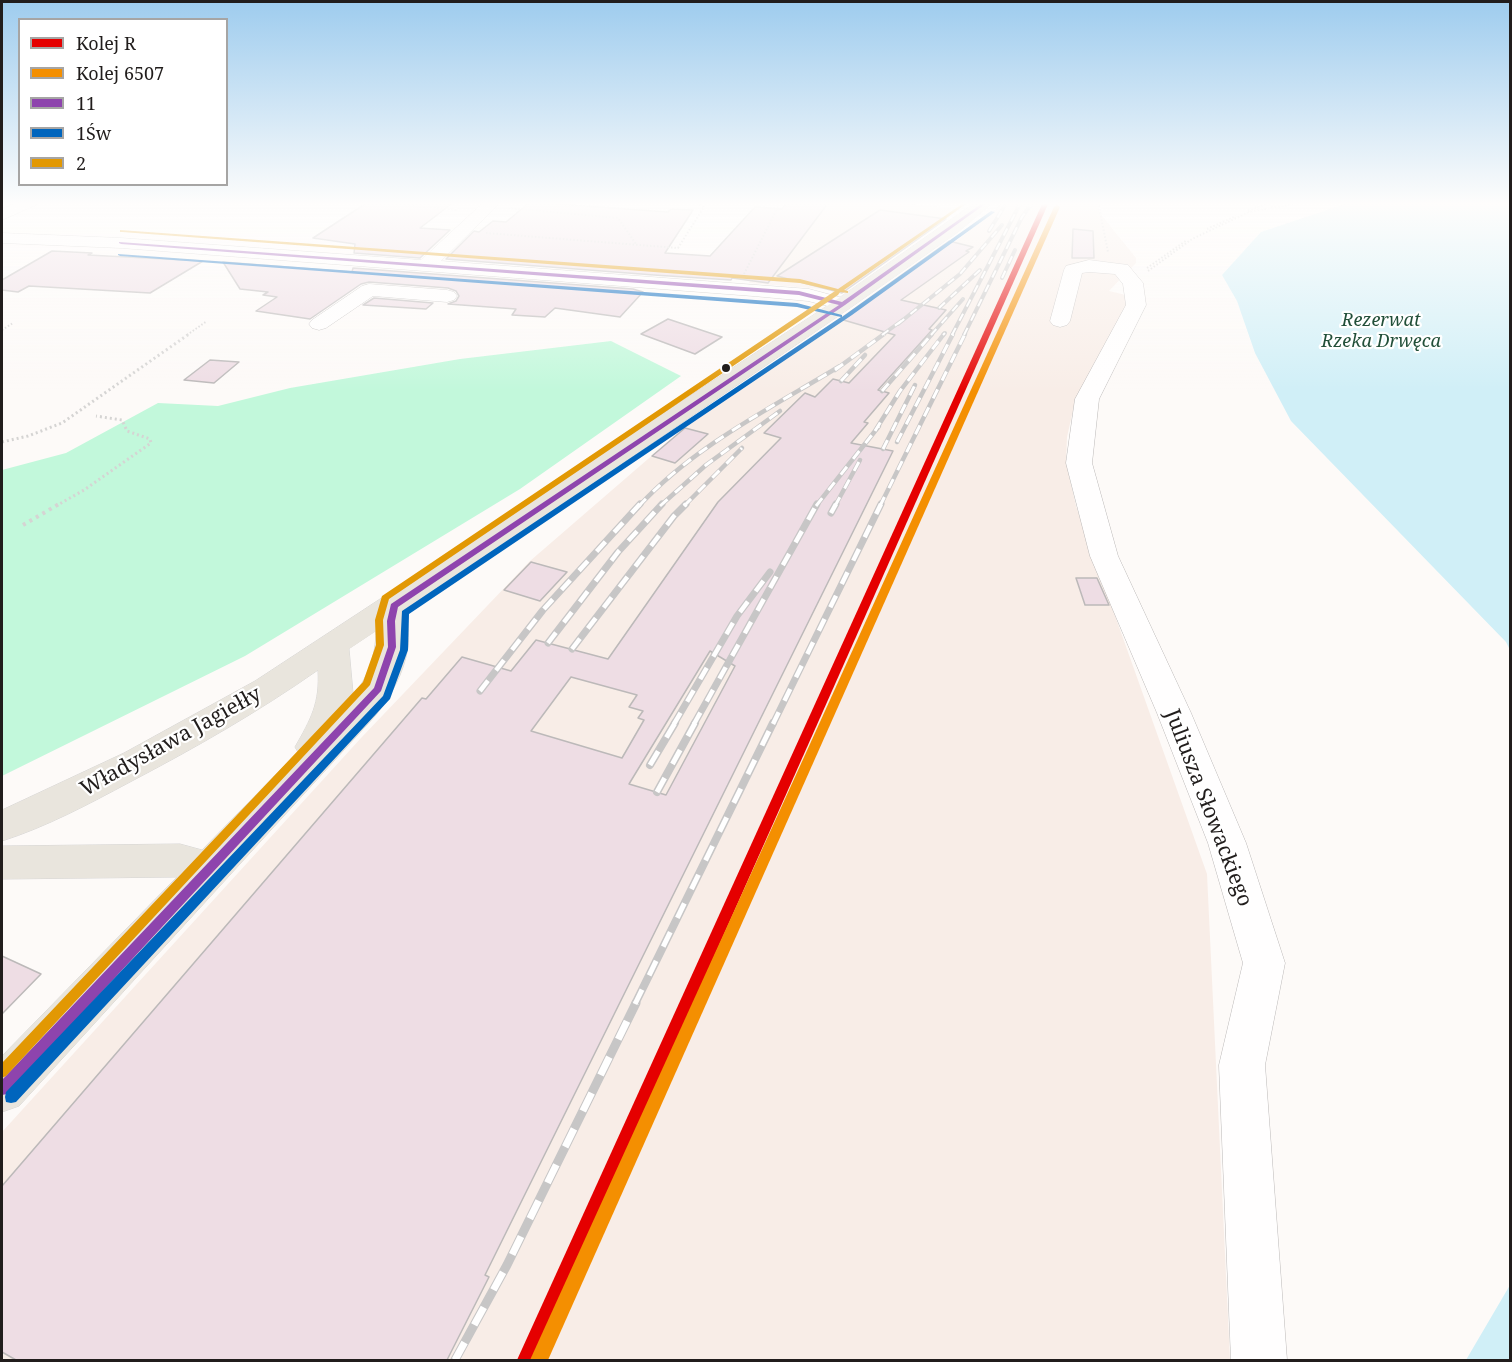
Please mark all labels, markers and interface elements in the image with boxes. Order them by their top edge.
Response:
legend [18,18,228,186]
text: Kolej R [76,31,136,55]
text: Kolej 6507 [76,61,164,85]
text: 11 [76,91,96,115]
text: 1Św [76,121,111,145]
text: 2 [76,151,86,175]
park label: Rezerwat Rzeka Drwęca [1321,310,1441,352]
unlabelled marker [720,362,732,374]
street label: Władysława Jagiełły [76,682,266,802]
street label: Juliusza Słowackiego [1159,706,1257,910]

